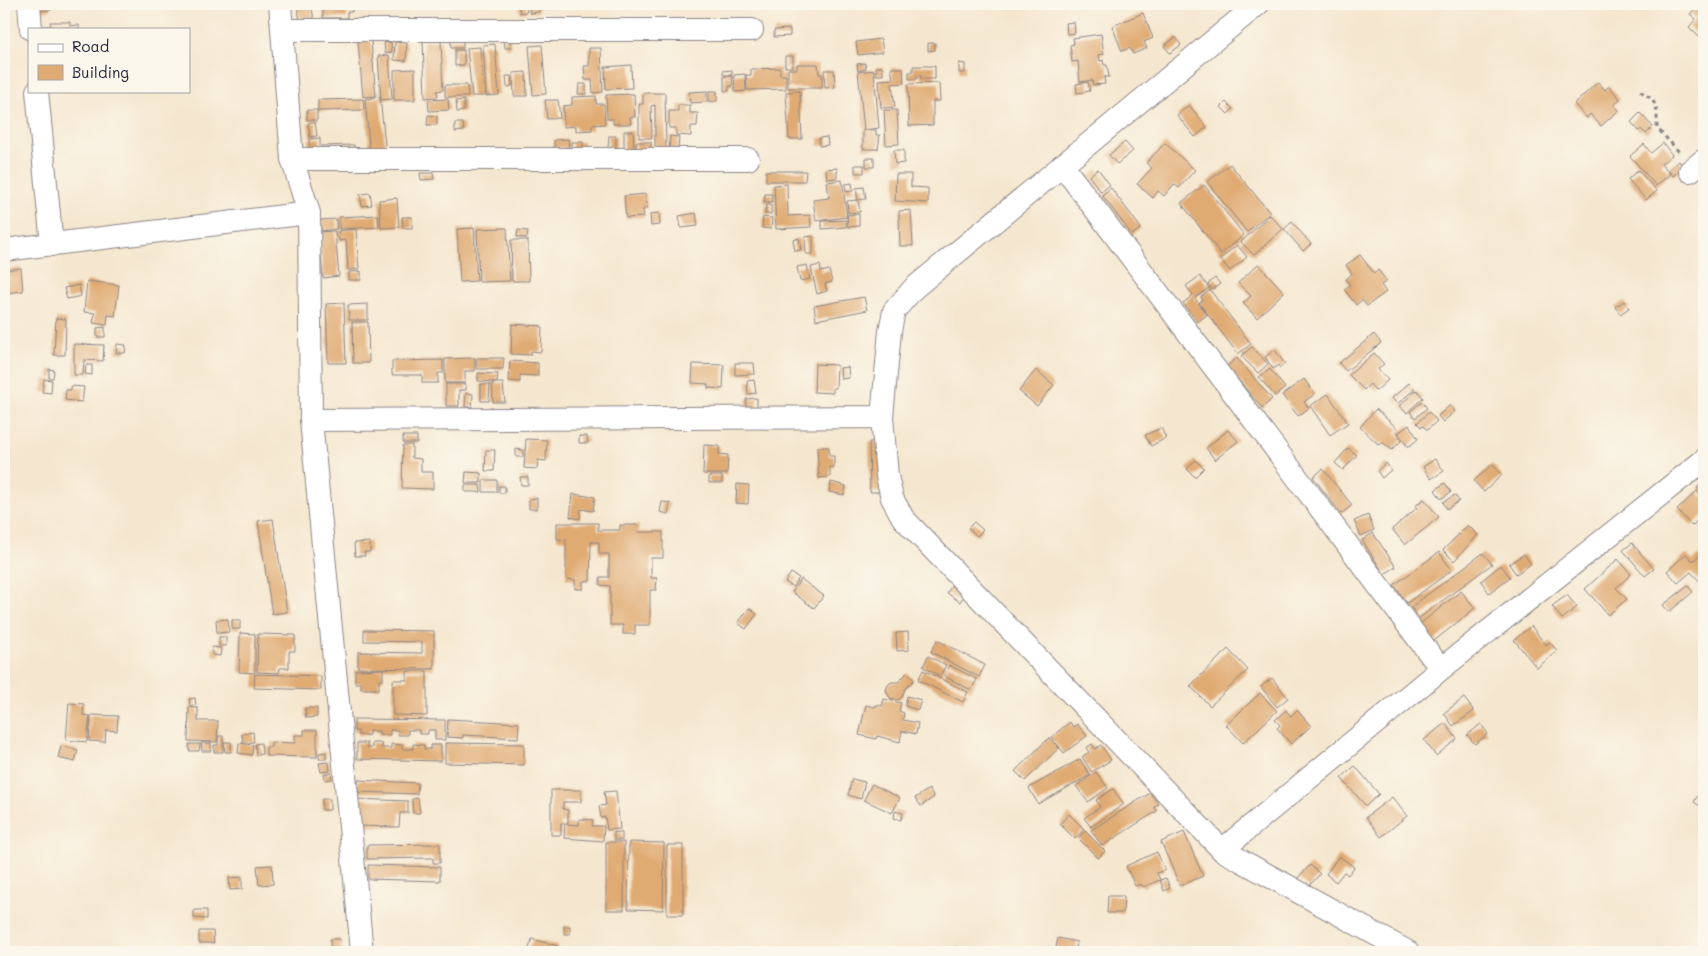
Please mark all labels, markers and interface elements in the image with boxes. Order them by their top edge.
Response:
legend [28,28,190,92]
text: Road [72,36,109,56]
text: Building [72,62,129,82]

